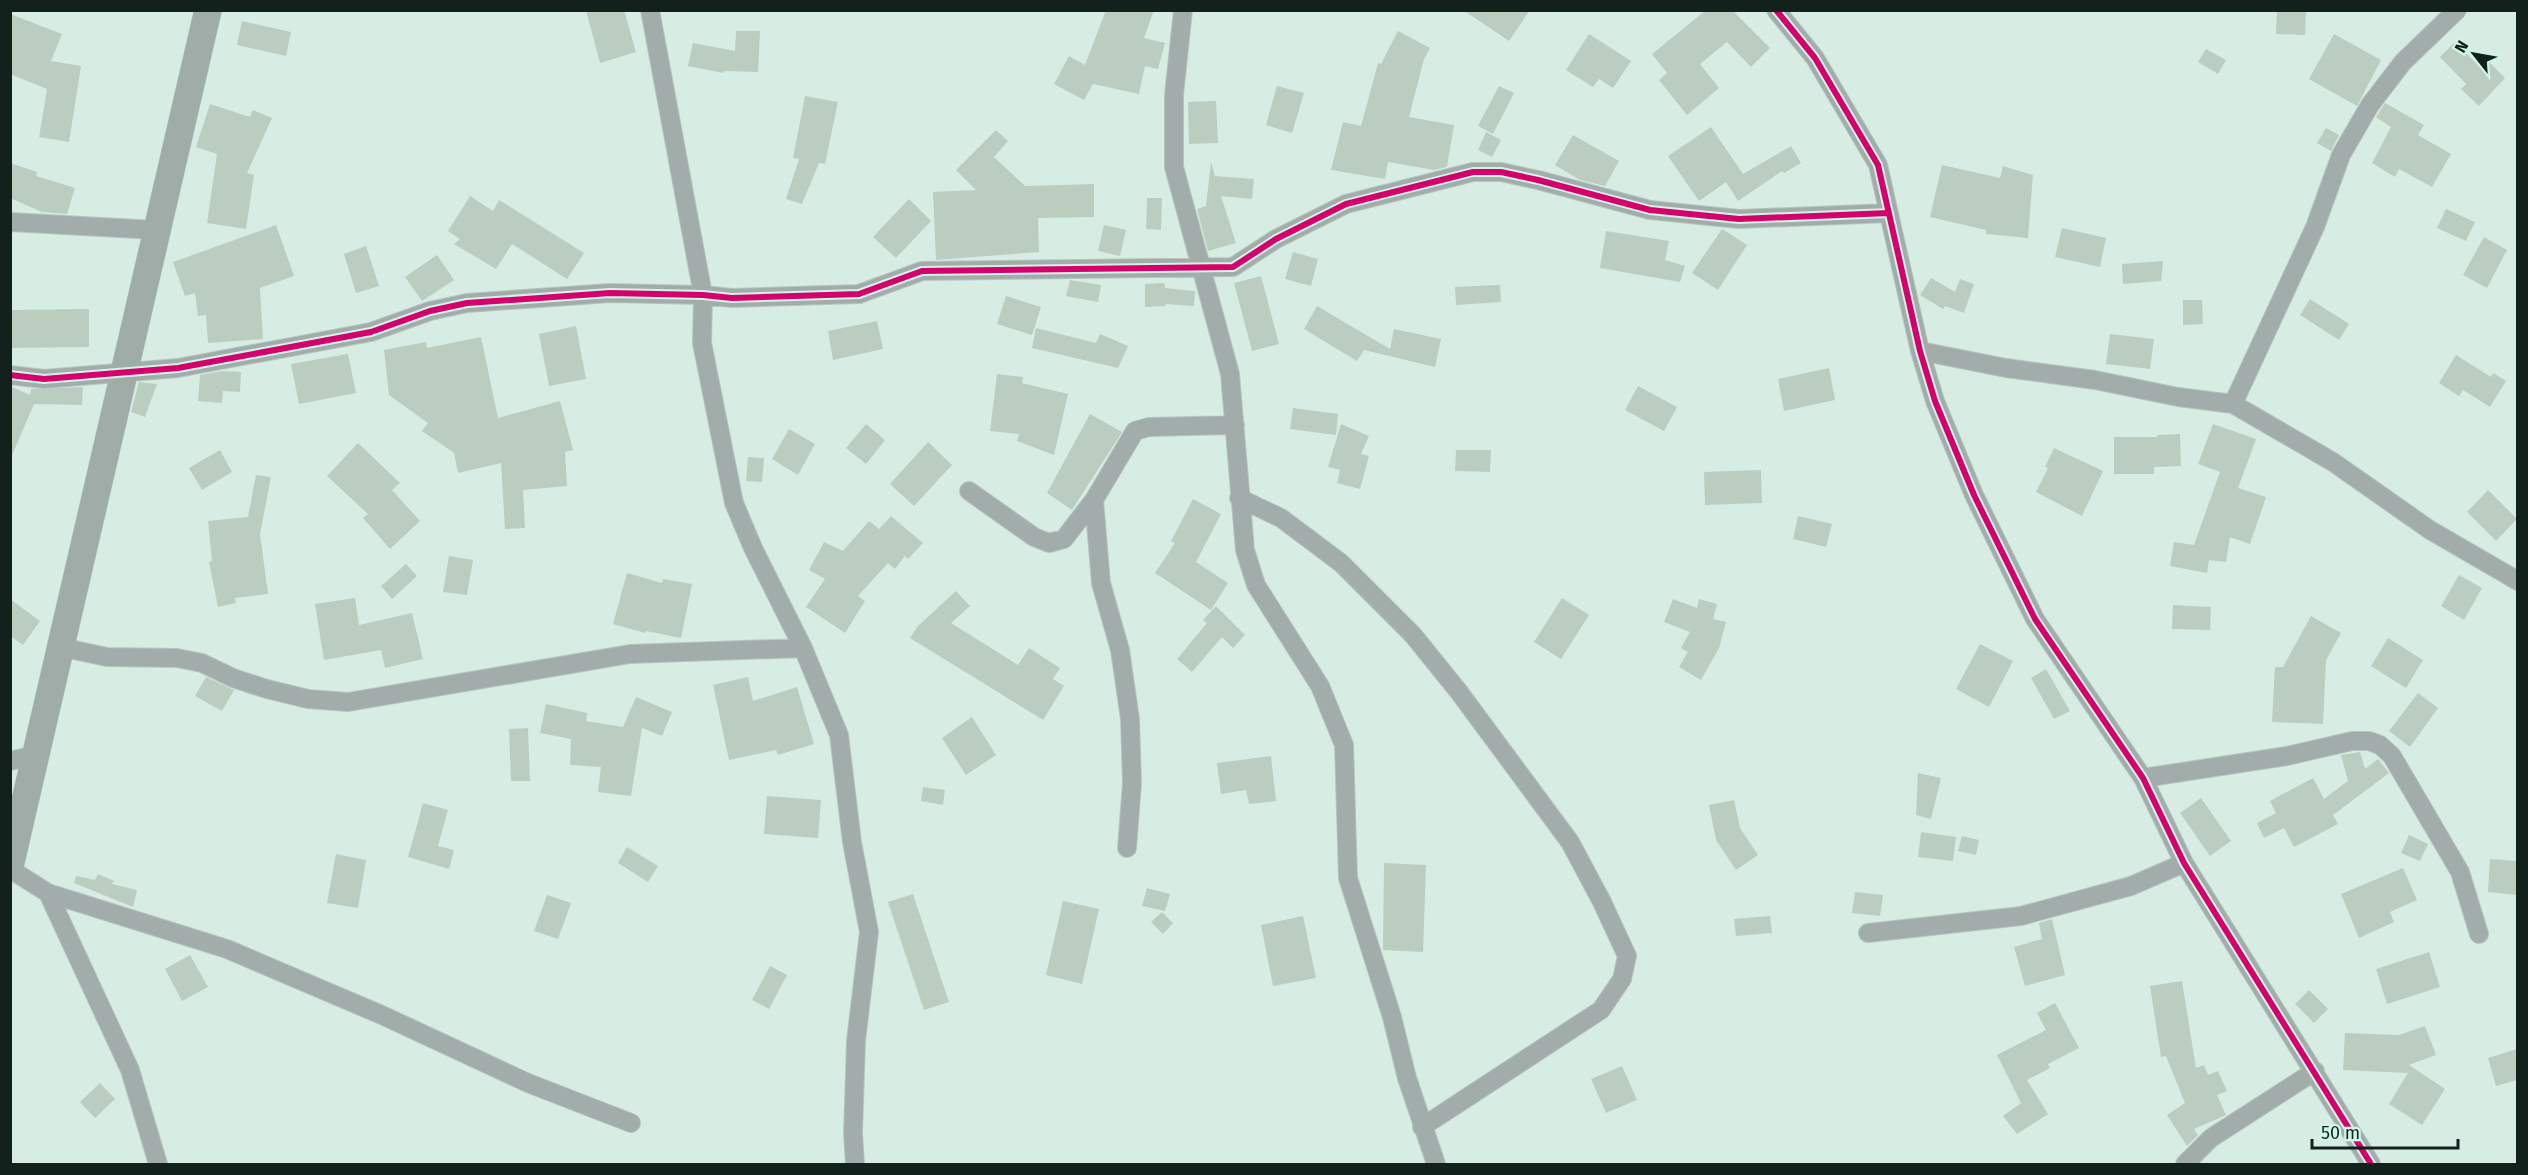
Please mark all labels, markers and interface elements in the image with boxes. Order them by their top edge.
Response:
north arrow [2444,24,2504,84]
text: N [2451,37,2472,56]
scale bar [2312,1112,2458,1150]
text: 50 m [2321,1122,2360,1144]

